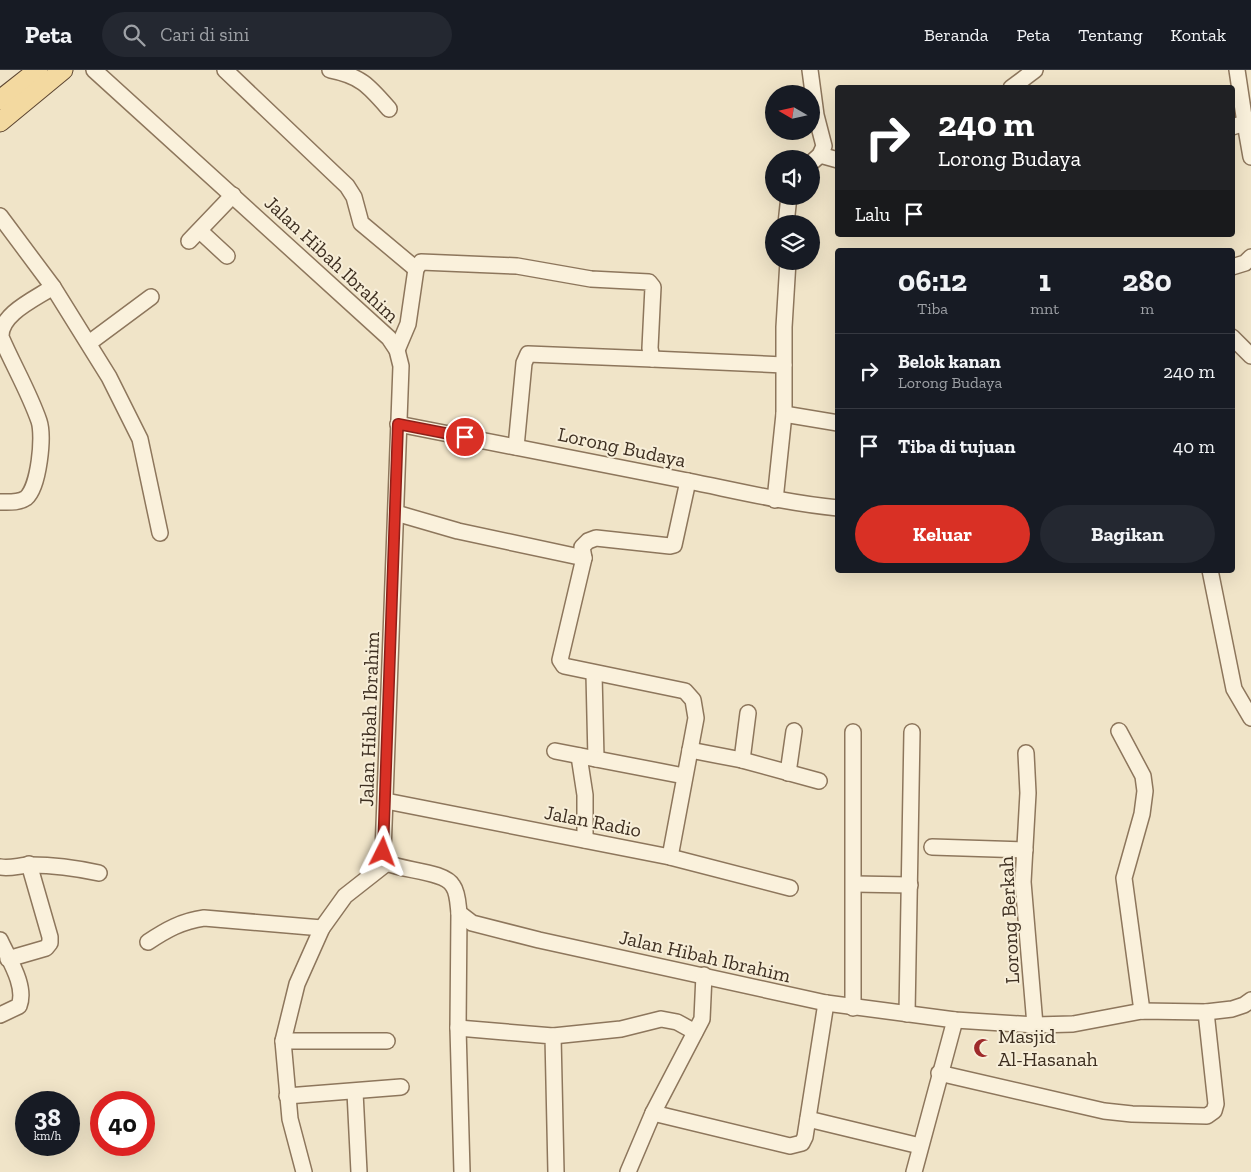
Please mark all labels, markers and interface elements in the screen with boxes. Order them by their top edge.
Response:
search box [102,12,452,57]
text: Peta [25,20,72,49]
icon: search [120,21,148,49]
text: Cari di sini [160,23,249,46]
text: Beranda [924,24,988,46]
text: Peta [1016,24,1050,46]
text: Tentang [1078,24,1143,46]
text: Kontak [1171,24,1226,46]
north arrow [765,85,820,140]
map controls [765,85,820,270]
text: 240 m [938,103,1034,145]
icon: right [855,105,920,170]
text: Lorong Budaya [938,145,1081,172]
button: sound [765,150,820,205]
street label: Jalan Hibah Ibrahim [260,191,405,328]
icon: arrive [900,200,928,228]
text: Lalu [855,203,890,226]
button: layers [765,215,820,270]
text: 06:12 [898,263,967,299]
text: 1 [1039,263,1051,299]
text: 280 [1122,263,1172,299]
text: Tiba [917,299,948,318]
text: mnt [1030,299,1059,318]
text: m [1140,299,1154,318]
text: Belok kanan [898,350,1001,373]
icon: right [855,357,883,385]
text: 240 m [1163,360,1215,383]
text: Lorong Budaya [898,373,1002,392]
pin [444,416,486,458]
street label: Lorong Budaya [556,422,688,472]
icon: arrive [451,423,479,451]
icon: arrive [855,432,883,460]
text: Tiba di tujuan [898,435,1015,458]
text: 40 m [1173,435,1215,458]
button: Keluar [855,505,1030,563]
button: Bagikan [1040,505,1215,563]
street label: Jalan Hibah Ibrahim [354,630,384,807]
street label: Jalan Radio [543,800,643,842]
position arrow [356,825,408,877]
street label: Lorong Berkah [994,855,1024,984]
street label: Jalan Hibah Ibrahim [617,925,794,988]
place label: Masjid Al-Hasanah [998,1024,1099,1071]
mosque icon: Masjid Al-Hasanah [972,1037,994,1059]
speed limit sign: 40 [90,1091,155,1156]
text: 38 [34,1102,61,1132]
text: km/h [34,1129,61,1143]

